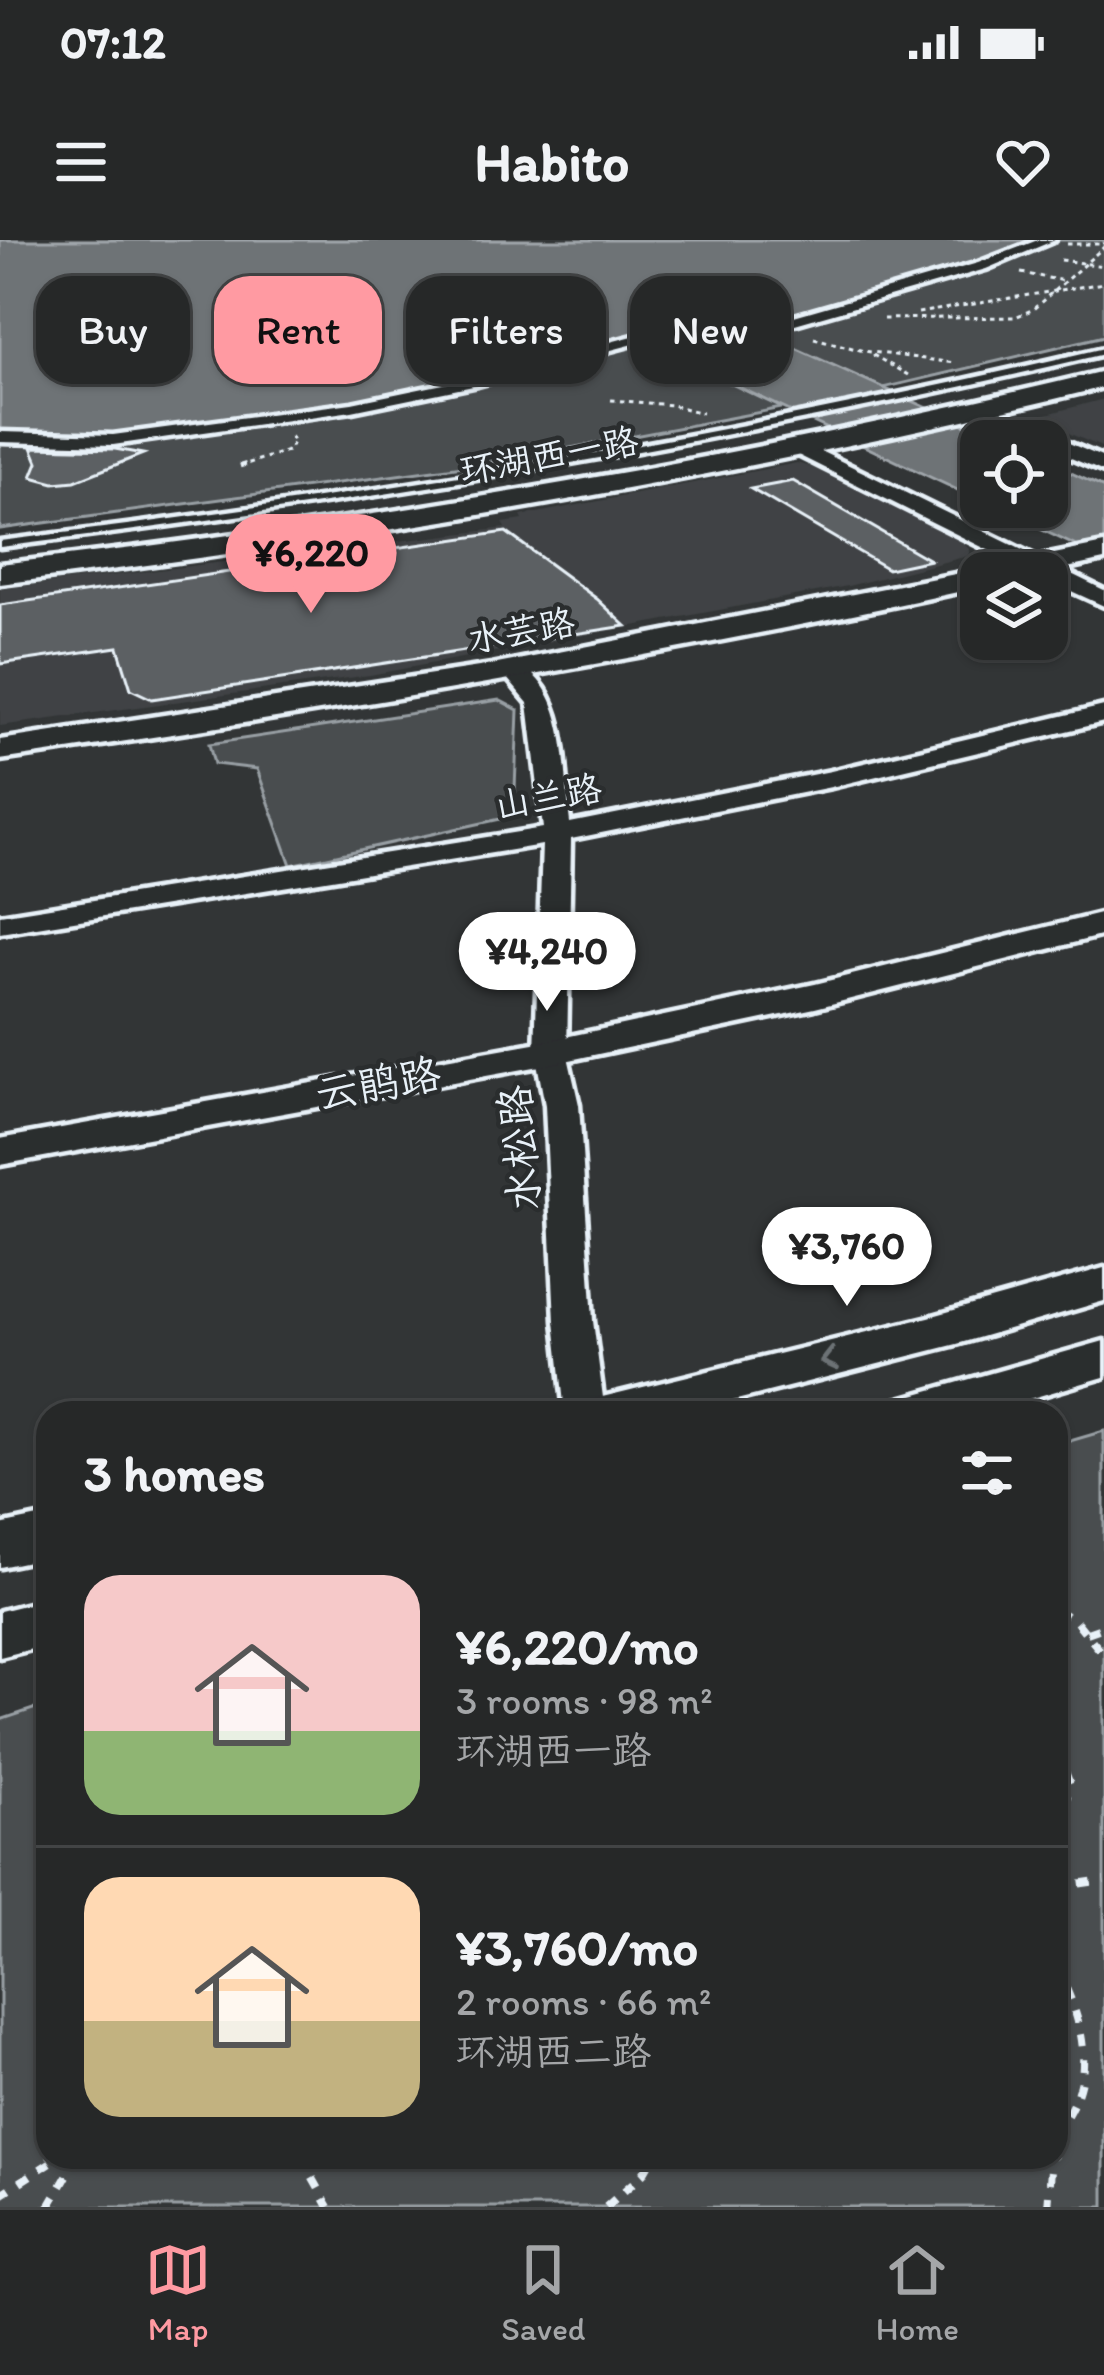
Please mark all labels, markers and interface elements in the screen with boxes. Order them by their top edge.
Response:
text: 07:12 [60,15,166,69]
icon: menu [48,129,114,195]
icon: heart [990,129,1056,195]
text: Habito [474,130,630,195]
chip: Buy [36,276,190,384]
chip: Rent [214,276,382,384]
chip: Filters [406,276,606,384]
chip: New [630,276,791,384]
street label: 环湖西一路 [457,419,641,492]
map controls [960,420,1068,660]
button: locate [960,420,1068,528]
pin: ¥6,220 [213,514,409,616]
text: ¥6,220 [253,529,369,576]
button: layers [960,552,1068,660]
street label: 水芸路 [464,600,578,661]
street label: 山兰路 [491,766,605,827]
pin: ¥4,240 [449,912,645,1014]
text: ¥4,240 [486,927,608,974]
street label: 云鹃路 [312,1047,445,1120]
street label: 水松路 [489,1083,550,1213]
pin: ¥3,760 [749,1207,945,1309]
text: ¥3,760 [789,1222,905,1269]
one-way arrow [820,1346,840,1371]
icon: filters [954,1440,1020,1506]
text: 3 homes [84,1443,265,1504]
text: ¥6,220/mo [456,1616,699,1677]
icon: home [180,1623,324,1767]
text: 3 rooms · 98 m² [456,1677,713,1724]
text: 环湖西一路 [456,1727,651,1774]
text: ¥3,760/mo [456,1917,698,1978]
icon: home [180,1925,324,2069]
text: 2 rooms · 66 m² [456,1978,711,2025]
text: 环湖西二路 [456,2028,651,2075]
tab: Map [145,2237,211,2348]
tab: Saved [501,2237,585,2348]
tab: Home [876,2237,959,2348]

